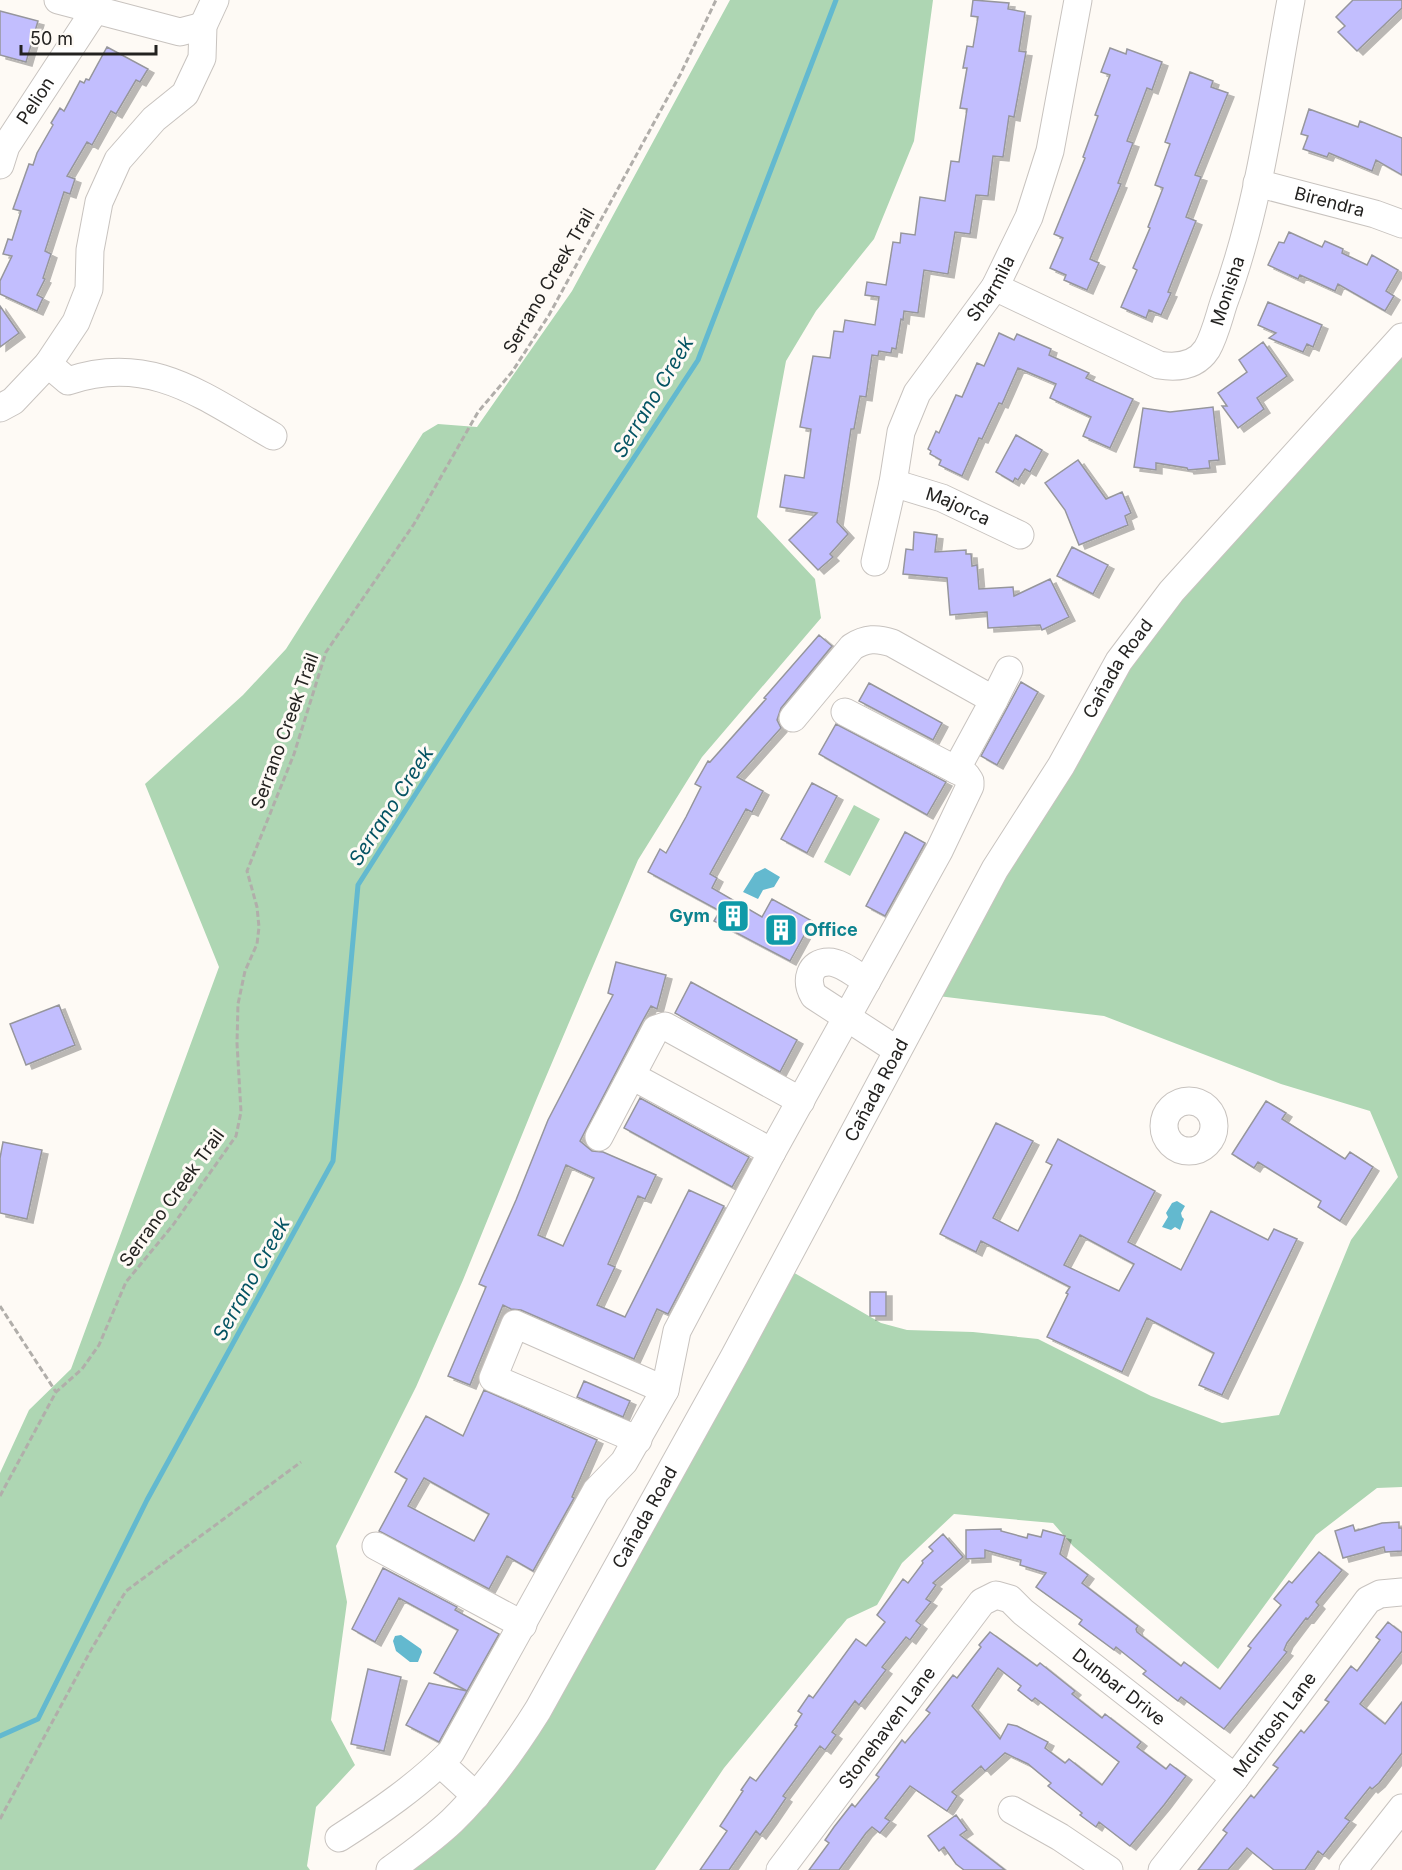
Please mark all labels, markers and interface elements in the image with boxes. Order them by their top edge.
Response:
scale bar [21,18,156,56]
text: 50 m [30,28,73,49]
street label: Pelion [12,73,58,128]
street label: Birendra [1292,182,1367,221]
street label: Serrano Creek Trail [498,204,599,357]
street label: Sharmila [962,252,1019,325]
street label: Monisha [1206,254,1249,328]
water label: Serrano Creek [607,331,699,462]
street label: Majorca [923,483,994,529]
street label: Cañada Road [1078,615,1157,722]
street label: Serrano Creek Trail [247,650,322,812]
water label: Serrano Creek [344,741,439,870]
building icon: Gym [715,898,751,934]
place label: Gym [669,905,710,926]
building icon: Office [763,912,799,948]
place label: Office [804,919,858,940]
street label: Cañada Road [840,1035,912,1145]
street label: Serrano Creek Trail [115,1125,228,1270]
water label: Serrano Creek [207,1212,295,1345]
street label: Cañada Road [608,1462,681,1572]
street label: Dunbar Drive [1069,1644,1170,1730]
street label: Stonehaven Lane [834,1662,939,1793]
street label: McIntosh Lane [1229,1668,1320,1781]

